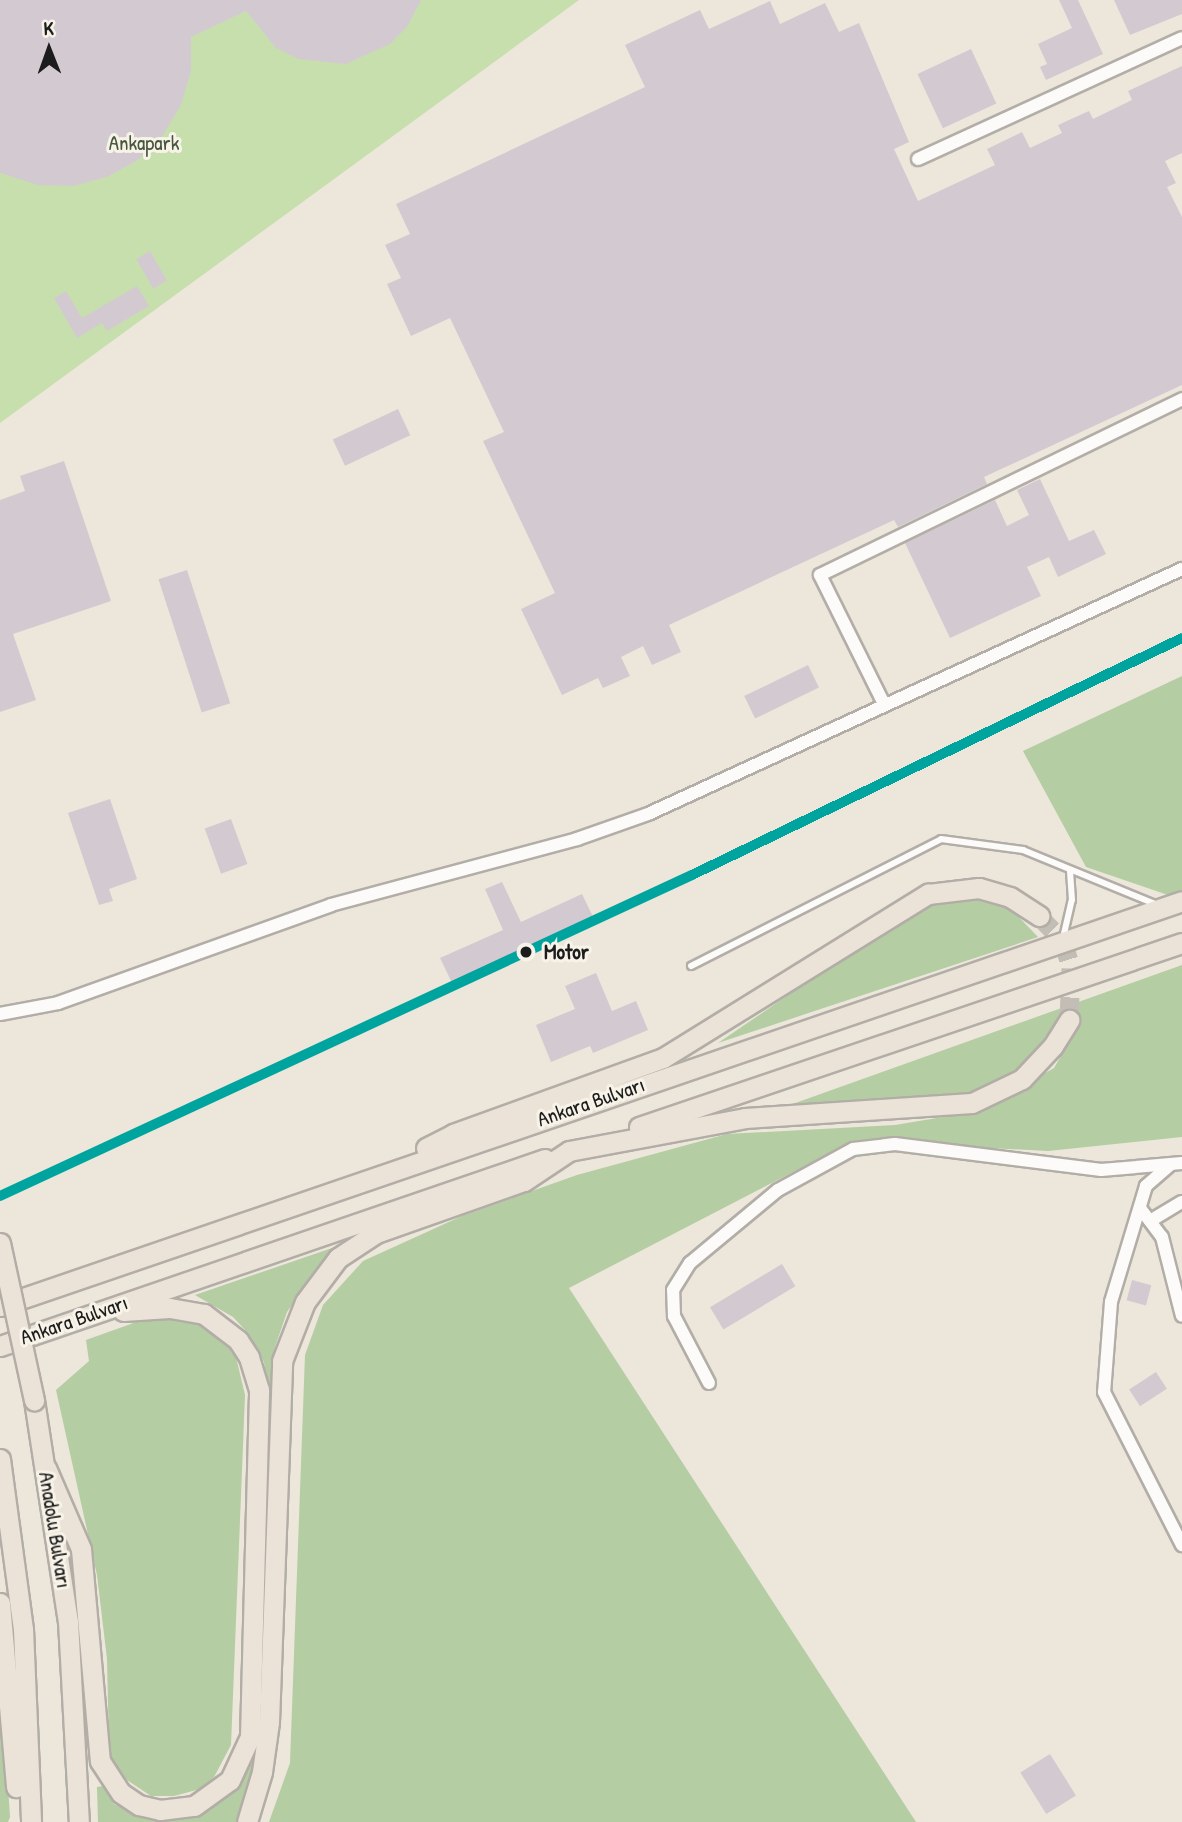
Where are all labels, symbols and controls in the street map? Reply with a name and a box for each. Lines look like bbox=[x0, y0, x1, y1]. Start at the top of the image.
north arrow bbox=[14, 14, 84, 84]
text: K bbox=[43, 15, 54, 41]
park label: Ankapark bbox=[109, 130, 179, 156]
place label: Motor bbox=[544, 939, 589, 965]
marker: Motor bbox=[515, 941, 537, 963]
street label: Ankara Bulvarı bbox=[534, 1072, 648, 1132]
street label: Ankara Bulvarı bbox=[17, 1290, 131, 1350]
street label: Anadolu Bulvarı bbox=[33, 1470, 77, 1590]

